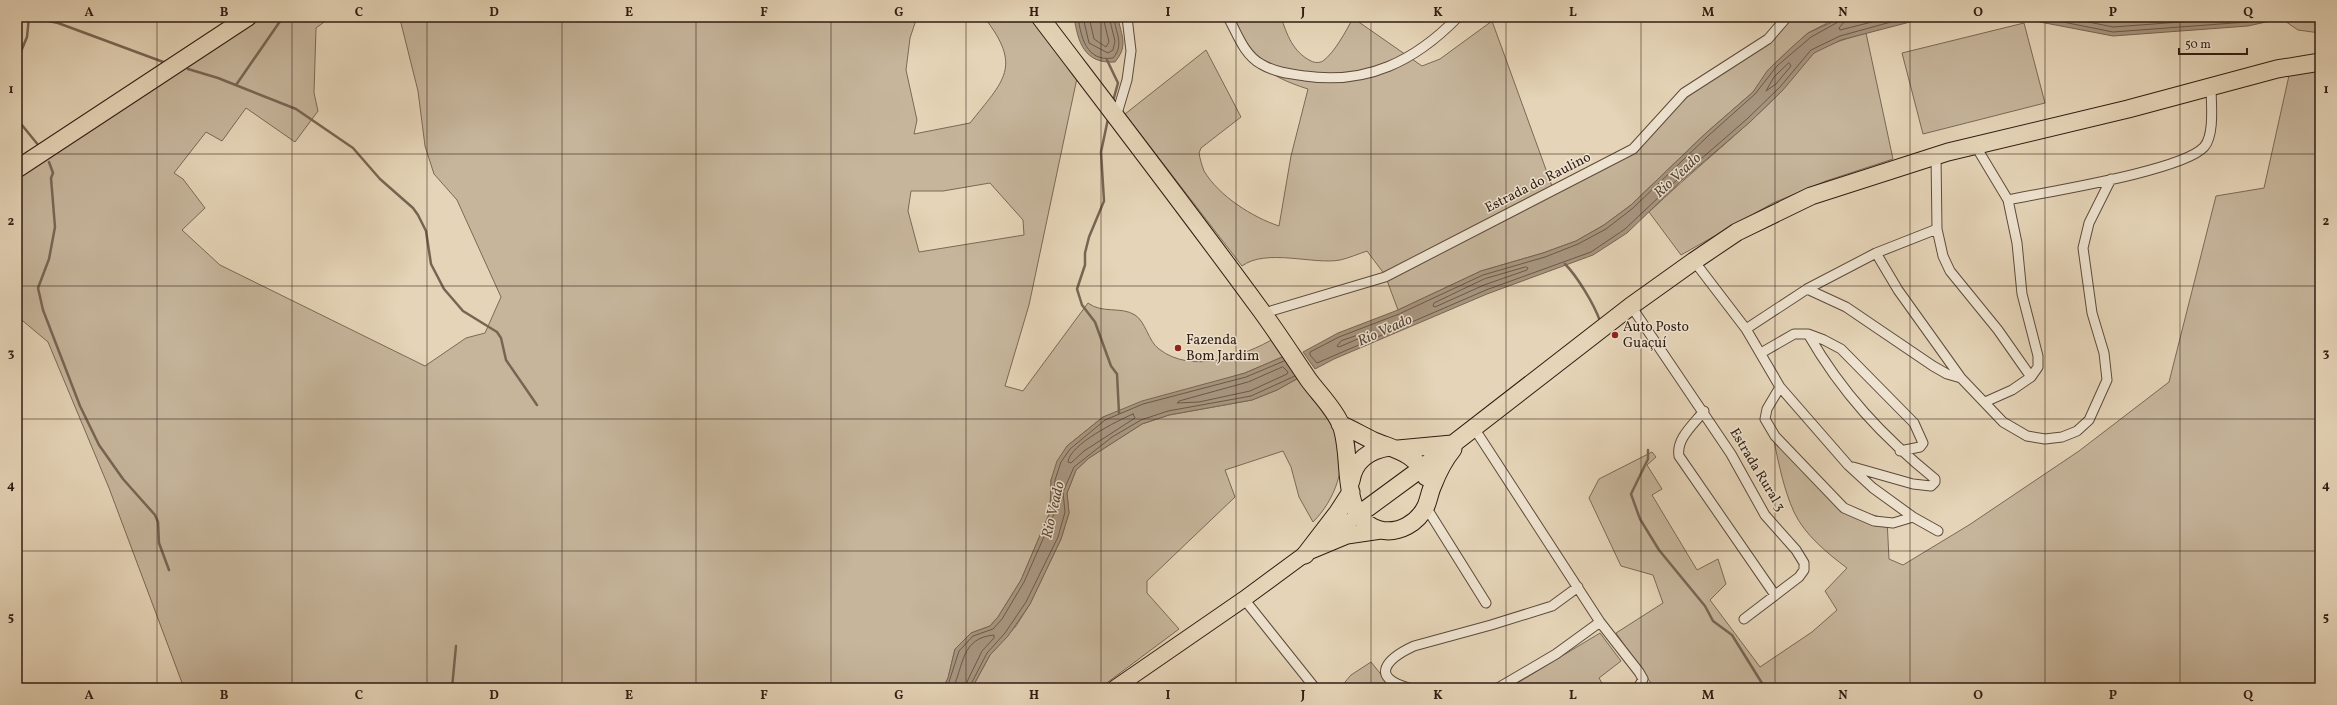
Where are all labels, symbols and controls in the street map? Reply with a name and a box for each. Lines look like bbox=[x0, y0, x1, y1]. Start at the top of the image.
text: A bbox=[84, 4, 94, 22]
text: B bbox=[220, 4, 229, 22]
text: C bbox=[355, 4, 363, 22]
text: D bbox=[489, 4, 499, 22]
text: E bbox=[625, 4, 633, 22]
text: F bbox=[760, 4, 768, 22]
text: G bbox=[894, 4, 904, 22]
text: H bbox=[1029, 4, 1039, 22]
text: I bbox=[1166, 4, 1171, 22]
text: J bbox=[1300, 4, 1306, 22]
text: K bbox=[1433, 4, 1443, 22]
text: L bbox=[1569, 4, 1577, 22]
text: M bbox=[1702, 4, 1715, 22]
text: N bbox=[1838, 4, 1848, 22]
text: O bbox=[1973, 4, 1983, 22]
text: P bbox=[2109, 4, 2117, 22]
text: Q bbox=[2243, 4, 2254, 22]
scale bar bbox=[2179, 30, 2247, 56]
text: 50 m bbox=[2185, 37, 2211, 53]
text: 1 bbox=[8, 81, 14, 99]
text: 1 bbox=[2323, 81, 2329, 99]
street label: Estrada do Raulino bbox=[1482, 148, 1594, 218]
water label: Rio Veado bbox=[1650, 148, 1707, 203]
text: 2 bbox=[8, 213, 15, 231]
text: 2 bbox=[2323, 213, 2330, 231]
water label: Rio Veado bbox=[1354, 310, 1416, 352]
place label: Auto Posto Guaçuí bbox=[1623, 318, 1689, 353]
marker: Auto Posto Guaçuí bbox=[1610, 330, 1620, 340]
place label: Fazenda Bom Jardim bbox=[1186, 331, 1259, 366]
marker: Fazenda Bom Jardim bbox=[1173, 343, 1183, 353]
text: 3 bbox=[8, 345, 15, 363]
text: 3 bbox=[2323, 345, 2330, 363]
street label: Estrada Rural 3 bbox=[1725, 425, 1789, 515]
text: 4 bbox=[7, 477, 15, 495]
text: 4 bbox=[2322, 477, 2330, 495]
water label: Rio Veado bbox=[1037, 479, 1071, 541]
text: 5 bbox=[8, 609, 14, 627]
text: 5 bbox=[2323, 609, 2329, 627]
text: A bbox=[84, 687, 94, 705]
text: B bbox=[220, 687, 229, 705]
text: C bbox=[355, 687, 363, 705]
text: D bbox=[489, 687, 499, 705]
text: E bbox=[625, 687, 633, 705]
text: F bbox=[760, 687, 768, 705]
text: G bbox=[894, 687, 904, 705]
text: H bbox=[1029, 687, 1039, 705]
text: I bbox=[1166, 687, 1171, 705]
text: J bbox=[1300, 687, 1306, 705]
text: K bbox=[1433, 687, 1443, 705]
text: L bbox=[1569, 687, 1577, 705]
text: M bbox=[1702, 687, 1715, 705]
text: N bbox=[1838, 687, 1848, 705]
text: O bbox=[1973, 687, 1983, 705]
text: P bbox=[2109, 687, 2117, 705]
text: Q bbox=[2243, 687, 2254, 705]

